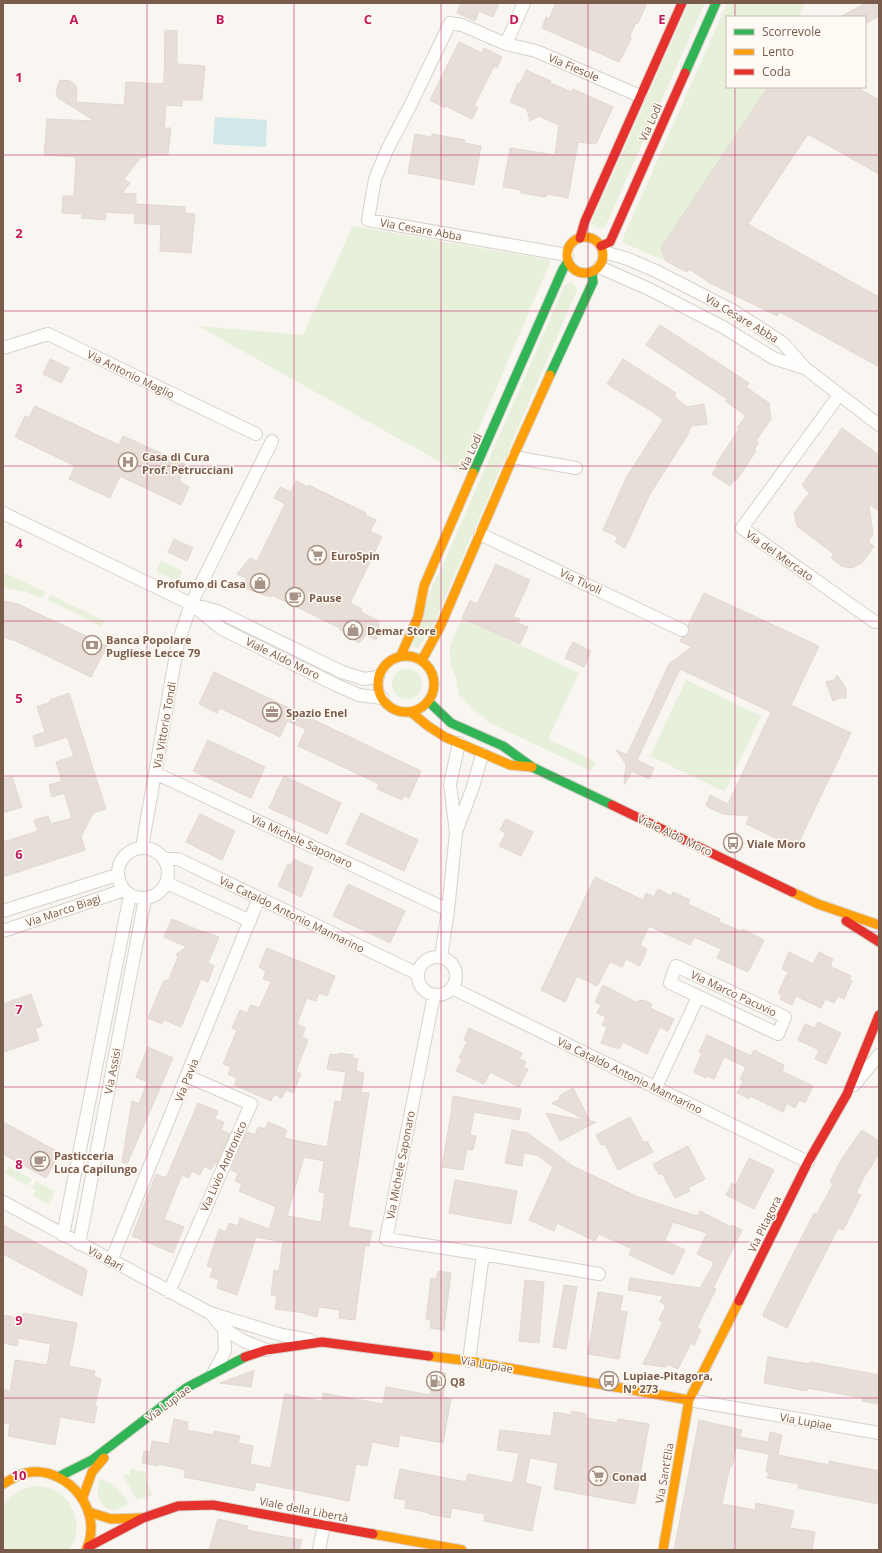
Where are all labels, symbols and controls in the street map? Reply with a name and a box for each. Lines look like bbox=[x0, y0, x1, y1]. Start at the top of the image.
text: A bbox=[70, 10, 79, 28]
text: B bbox=[216, 10, 225, 28]
text: C bbox=[364, 10, 372, 28]
text: D bbox=[509, 10, 519, 28]
text: E bbox=[658, 10, 666, 28]
legend bbox=[726, 16, 866, 88]
text: Scorrevole bbox=[762, 23, 821, 40]
text: Lento bbox=[762, 43, 794, 60]
street label: Via Fiesole bbox=[546, 50, 602, 84]
text: Coda bbox=[762, 63, 791, 80]
text: 1 bbox=[15, 68, 23, 86]
street label: Via Lodi bbox=[635, 101, 665, 143]
street label: Via Cesare Abba bbox=[379, 214, 463, 244]
text: 2 bbox=[15, 224, 23, 242]
street label: Via Cesare Abba bbox=[703, 290, 781, 346]
street label: Via Antonio Maglio bbox=[85, 346, 178, 402]
text: 3 bbox=[15, 379, 23, 397]
street label: Via Lodi bbox=[455, 431, 485, 473]
place label: Casa di Cura Prof. Petrucciani bbox=[142, 449, 233, 477]
hospital icon: Casa di Cura Prof. Petrucciani bbox=[117, 451, 139, 473]
street label: Via del Mercato bbox=[743, 526, 817, 584]
text: 4 bbox=[15, 534, 23, 552]
supermarket icon: EuroSpin bbox=[306, 544, 328, 566]
place label: EuroSpin bbox=[331, 548, 380, 563]
street label: Via Tivoli bbox=[558, 565, 604, 597]
shop icon: Profumo di Casa bbox=[249, 572, 271, 594]
place label: Profumo di Casa bbox=[156, 576, 246, 591]
cafe icon: Pause bbox=[284, 586, 306, 608]
place label: Pause bbox=[309, 590, 342, 605]
shop icon: Demar Store bbox=[342, 619, 364, 641]
place label: Demar Store bbox=[367, 623, 437, 638]
place label: Banca Popolare Pugliese Lecce 79 bbox=[106, 632, 200, 660]
bank icon: Banca Popolare Pugliese Lecce 79 bbox=[81, 634, 103, 656]
street label: Viale Aldo Moro bbox=[243, 634, 323, 683]
street label: Via Vittorio Tondi bbox=[149, 680, 179, 770]
text: 5 bbox=[15, 689, 23, 707]
office icon: Spazio Enel bbox=[261, 701, 283, 723]
place label: Spazio Enel bbox=[286, 705, 347, 720]
street label: Via Michele Saponaro bbox=[249, 811, 356, 871]
street label: Viale Aldo Moro bbox=[635, 811, 715, 859]
bus stop icon: Viale Moro bbox=[722, 832, 744, 854]
place label: Viale Moro bbox=[747, 836, 806, 851]
text: 6 bbox=[15, 845, 23, 863]
street label: Via Cataldo Antonio Mannarino bbox=[217, 872, 367, 956]
street label: Via Marco Biagi bbox=[24, 890, 102, 930]
street label: Via Marco Pacuvio bbox=[689, 967, 780, 1020]
text: 7 bbox=[15, 1000, 23, 1018]
street label: Via Cataldo Antonio Mannarino bbox=[555, 1033, 705, 1117]
street label: Via Assisi bbox=[100, 1047, 124, 1095]
street label: Via Pavia bbox=[171, 1056, 201, 1104]
street label: Via Michele Saponaro bbox=[382, 1109, 418, 1221]
street label: Via Livio Andronico bbox=[196, 1118, 250, 1214]
place label: Pasticceria Luca Capilungo bbox=[54, 1148, 138, 1176]
cafe icon: Pasticceria Luca Capilungo bbox=[29, 1150, 51, 1172]
text: 8 bbox=[15, 1155, 23, 1173]
street label: Via Pitagora bbox=[744, 1193, 784, 1255]
street label: Via Bari bbox=[85, 1242, 127, 1274]
text: 9 bbox=[15, 1311, 23, 1329]
street label: Via Lupiae bbox=[460, 1352, 514, 1376]
place label: Lupiae-Pitagora, N° 273 bbox=[623, 1368, 713, 1396]
fuel station icon: Q8 bbox=[425, 1370, 447, 1392]
bus stop icon: Lupiae-Pitagora, N° 273 bbox=[598, 1370, 620, 1392]
place label: Q8 bbox=[450, 1374, 465, 1389]
street label: Via Lupiae bbox=[142, 1381, 194, 1425]
street label: Via Lupiae bbox=[779, 1409, 833, 1433]
street label: Via Sant'Elia bbox=[651, 1442, 677, 1504]
supermarket icon: Conad bbox=[587, 1465, 609, 1487]
text: 10 bbox=[12, 1466, 26, 1484]
place label: Conad bbox=[612, 1469, 647, 1484]
street label: Viale della Libertà bbox=[258, 1493, 350, 1525]

